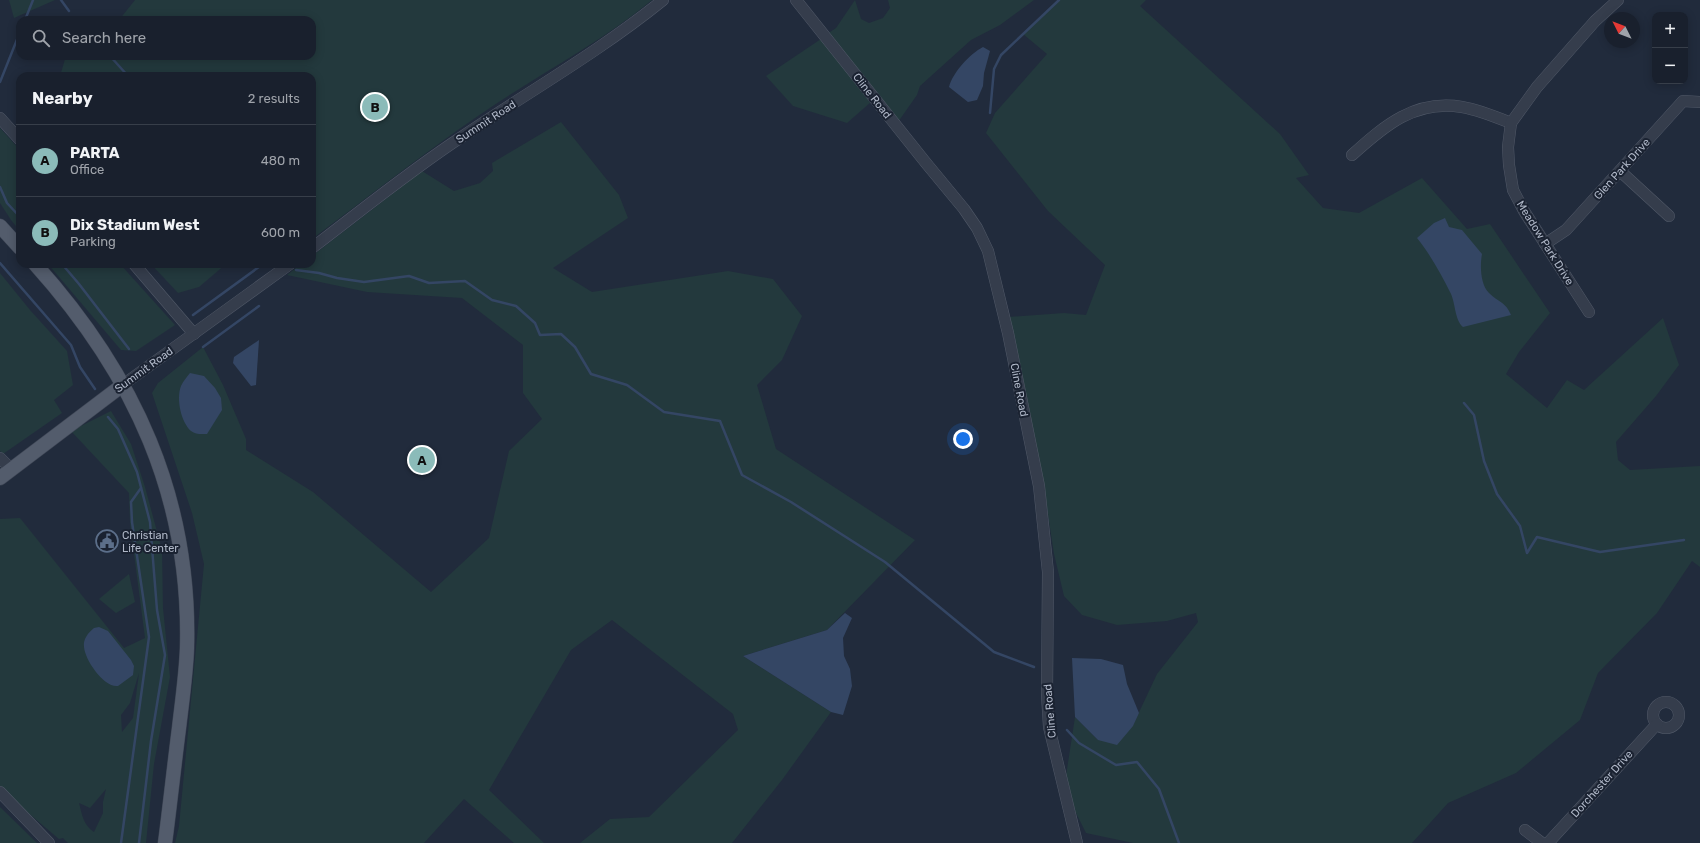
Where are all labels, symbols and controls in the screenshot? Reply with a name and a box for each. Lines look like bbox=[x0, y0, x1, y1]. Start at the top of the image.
north arrow bbox=[1604, 12, 1640, 48]
map controls bbox=[1652, 12, 1688, 84]
button: + bbox=[1652, 12, 1688, 48]
search box bbox=[16, 16, 316, 60]
icon: search bbox=[30, 27, 52, 49]
text: Search here bbox=[62, 29, 146, 47]
button: − bbox=[1652, 48, 1688, 84]
street label: Cline Road bbox=[850, 71, 894, 121]
text: Nearby bbox=[32, 88, 93, 108]
text: 2 results bbox=[248, 91, 300, 106]
pin: B bbox=[362, 92, 388, 122]
street label: Summit Road bbox=[454, 98, 518, 146]
street label: Glen Park Drive bbox=[1591, 136, 1653, 202]
text: PARTA bbox=[70, 144, 120, 162]
text: A bbox=[40, 153, 50, 168]
text: 480 m bbox=[261, 153, 300, 168]
text: Office bbox=[70, 162, 104, 177]
street label: Meadow Park Drive bbox=[1514, 198, 1576, 288]
text: Dix Stadium West bbox=[70, 216, 199, 234]
text: B bbox=[40, 225, 50, 240]
text: 600 m bbox=[261, 225, 300, 240]
text: Parking bbox=[70, 234, 116, 249]
street label: Summit Road bbox=[112, 345, 176, 395]
street label: Cline Road bbox=[1007, 362, 1031, 418]
your location bbox=[953, 429, 973, 449]
pin: A bbox=[409, 445, 435, 475]
public building icon: Christian Life Center bbox=[94, 528, 120, 554]
place label: Christian Life Center bbox=[122, 529, 179, 555]
street label: Cline Road bbox=[1041, 683, 1059, 739]
street label: Dorchester Drive bbox=[1568, 748, 1636, 820]

